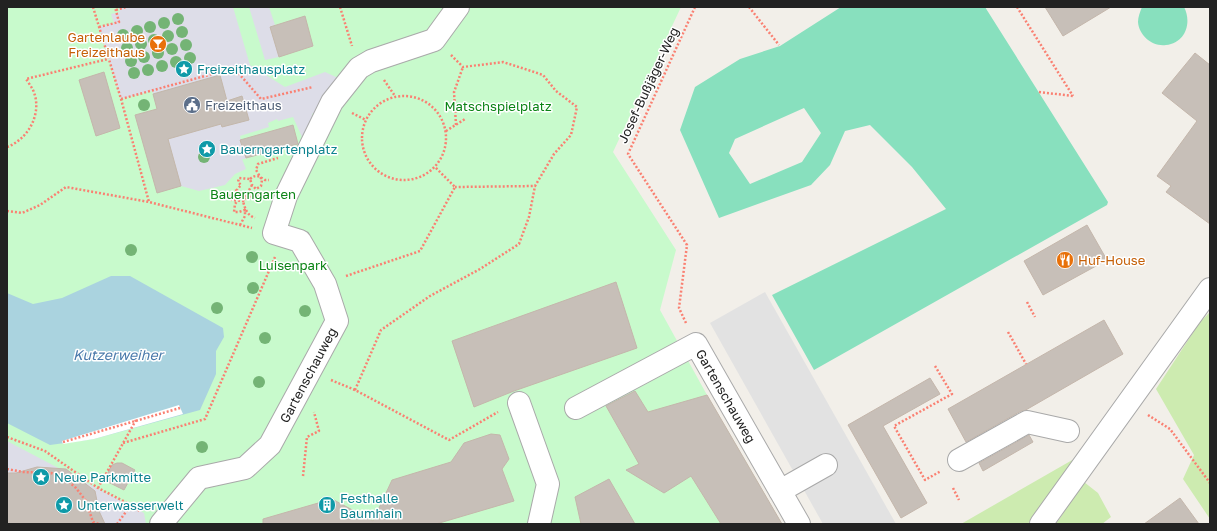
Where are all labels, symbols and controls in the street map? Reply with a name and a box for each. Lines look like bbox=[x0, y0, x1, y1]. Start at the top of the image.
street label: Josef-Bußjäger-Weg bbox=[614, 24, 682, 146]
place label: Gartenlaube Freizeithaus bbox=[68, 29, 145, 60]
bar icon: Gartenlaube Freizeithaus bbox=[148, 34, 168, 54]
place icon: Freizeithausplatz bbox=[174, 59, 194, 79]
place label: Freizeithausplatz bbox=[197, 61, 305, 77]
public building icon: Freizeithaus bbox=[182, 95, 202, 115]
place label: Freizeithaus bbox=[205, 97, 282, 113]
park label: Matschspielplatz bbox=[444, 98, 552, 114]
place icon: Bauerngartenplatz bbox=[197, 139, 217, 159]
place label: Bauerngartenplatz bbox=[220, 141, 338, 157]
park label: Bauerngarten bbox=[210, 186, 296, 202]
restaurant icon: Huf-House bbox=[1055, 250, 1075, 270]
place label: Huf-House bbox=[1078, 252, 1145, 268]
park label: Luisenpark bbox=[259, 257, 328, 273]
street label: Gartenschauweg bbox=[276, 325, 340, 425]
water label: Kutzerweiher bbox=[73, 346, 166, 363]
street label: Gartenschauweg bbox=[693, 346, 759, 446]
place icon: Neue Parkmitte bbox=[31, 467, 51, 487]
place label: Neue Parkmitte bbox=[54, 469, 151, 485]
place label: Festhalle Baumhain bbox=[340, 490, 402, 521]
place icon: Unterwasserwelt bbox=[54, 495, 74, 515]
building icon: Festhalle Baumhain bbox=[317, 495, 337, 515]
place label: Unterwasserwelt bbox=[77, 497, 184, 513]

